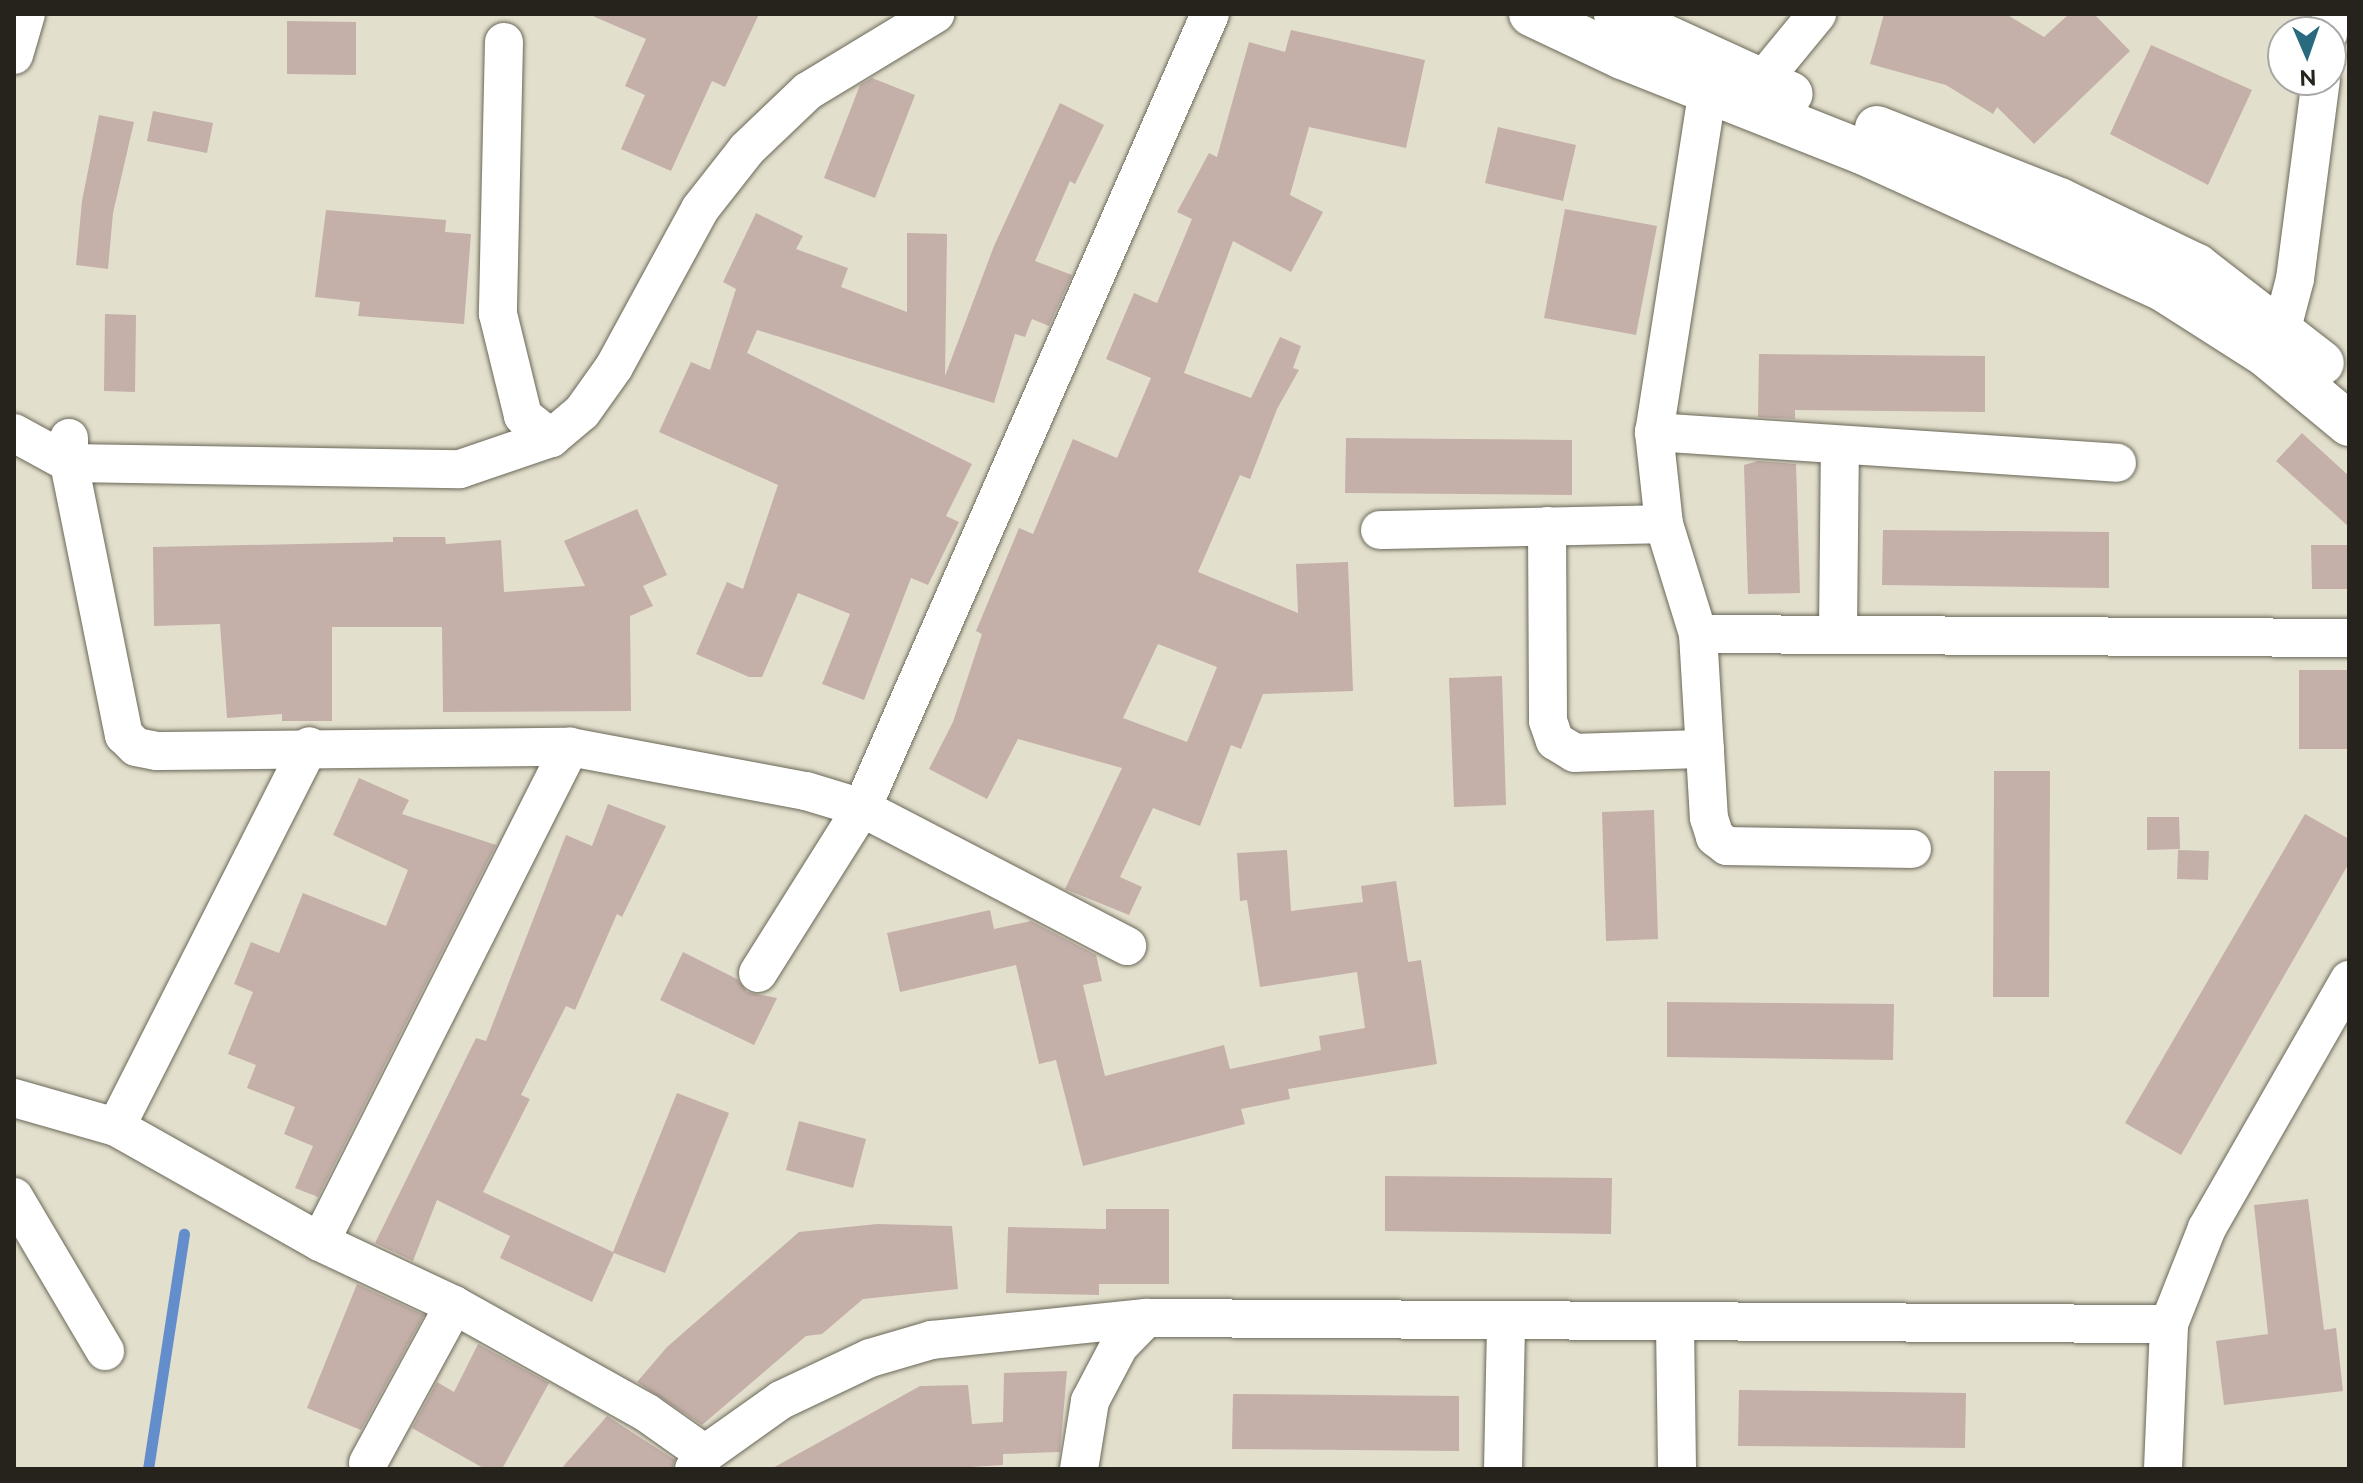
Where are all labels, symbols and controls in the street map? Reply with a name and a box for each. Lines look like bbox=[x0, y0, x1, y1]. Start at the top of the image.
north arrow bbox=[2267, 16, 2347, 96]
text: N bbox=[2299, 65, 2317, 91]

